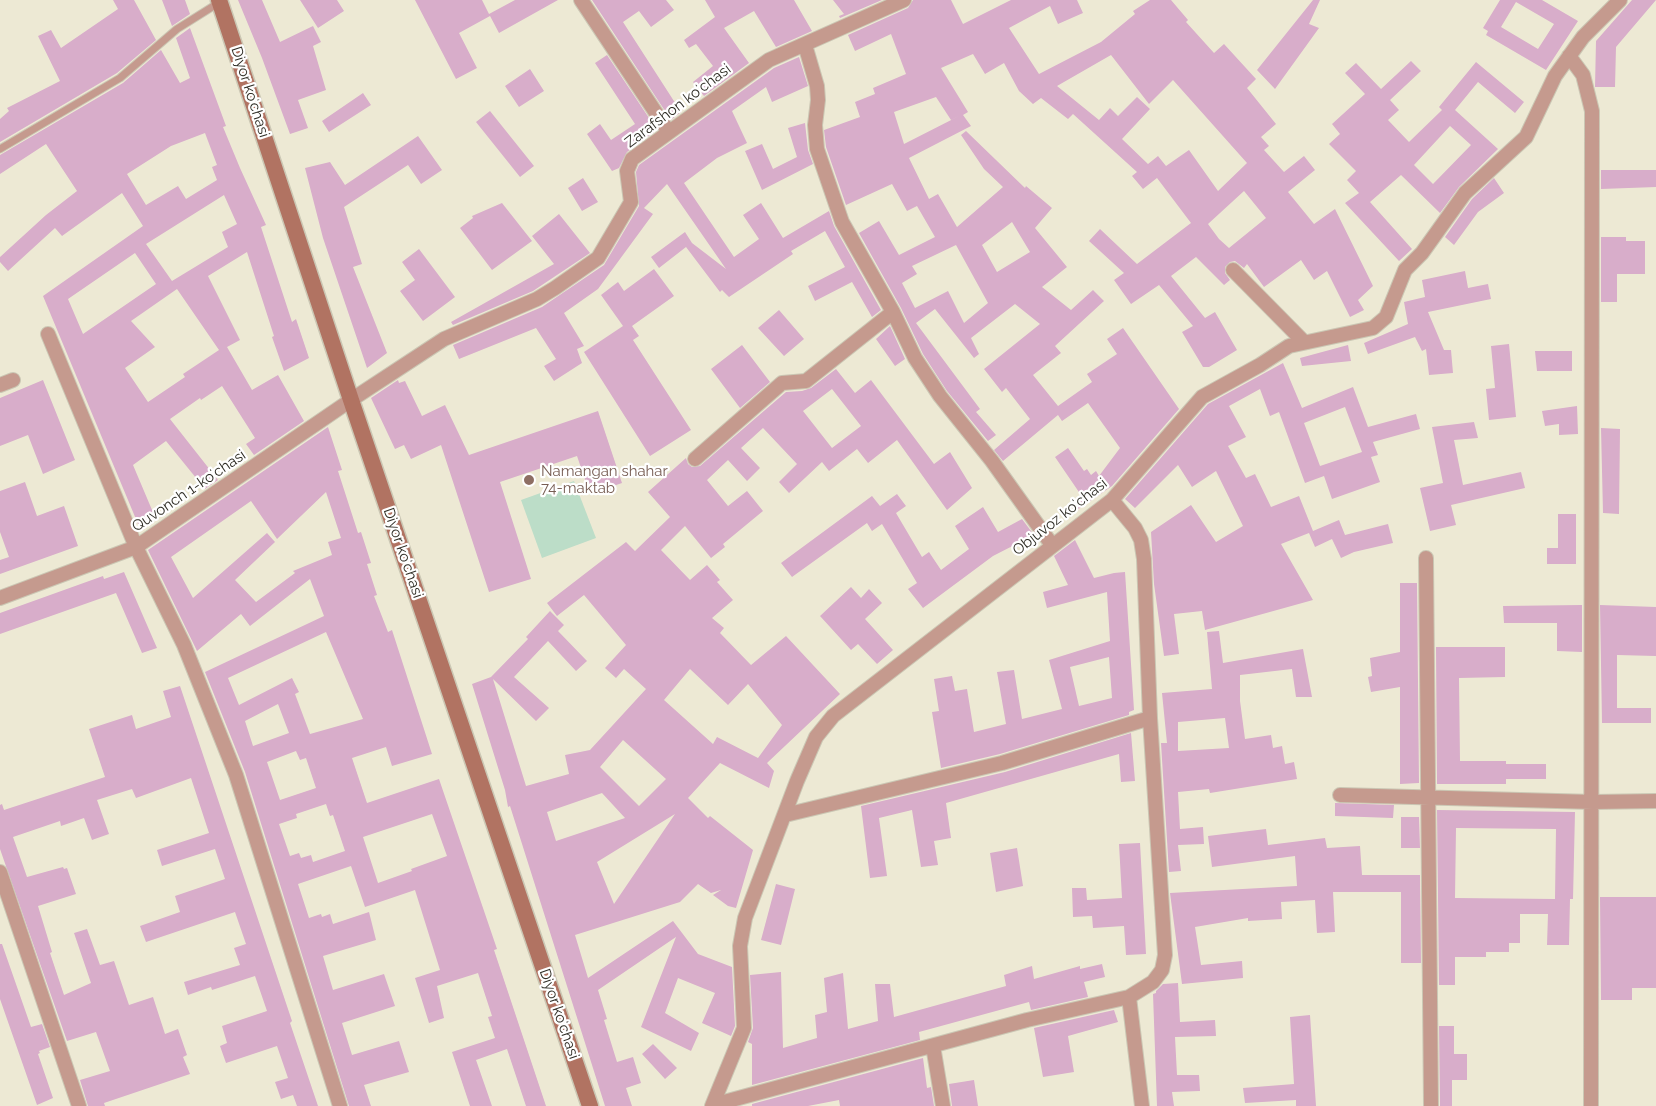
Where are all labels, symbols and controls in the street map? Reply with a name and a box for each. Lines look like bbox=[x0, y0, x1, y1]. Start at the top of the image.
street label: Diyor koʻchasi bbox=[227, 44, 273, 140]
street label: Zarafshon koʻchasi bbox=[622, 60, 734, 152]
street label: Quvonch 1-koʻchasi bbox=[129, 446, 249, 536]
place label: Namangan shahar 74-maktab bbox=[541, 462, 668, 497]
marker: Namangan shahar 74-maktab bbox=[522, 473, 536, 487]
street label: Objuvoz koʻchasi bbox=[1009, 475, 1111, 559]
street label: Diyor koʻchasi bbox=[379, 505, 427, 601]
street label: Diyor koʻchasi bbox=[535, 966, 583, 1062]

